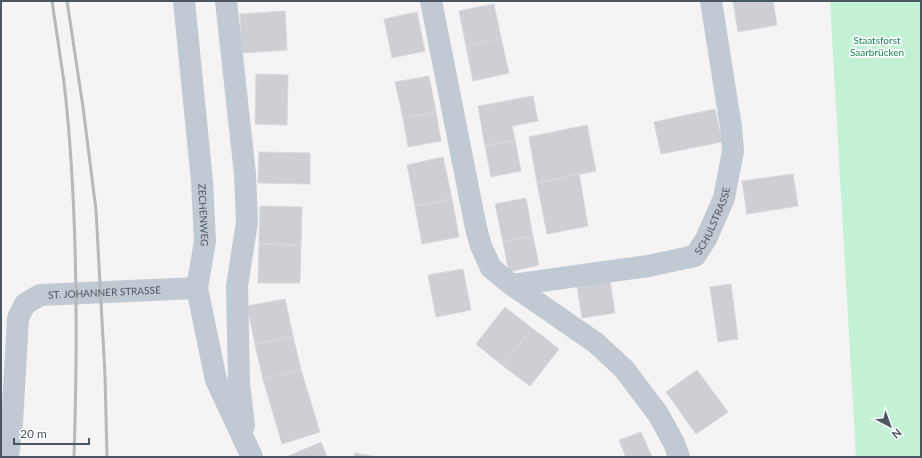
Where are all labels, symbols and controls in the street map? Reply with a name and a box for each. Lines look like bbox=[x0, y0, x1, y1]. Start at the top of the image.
park label: Staatsforst Saarbrücken bbox=[850, 34, 904, 58]
street label: ZECHENWEG bbox=[196, 183, 211, 247]
street label: SCHULSTRASSE bbox=[692, 186, 732, 257]
street label: ST. JOHANNER STRASSE bbox=[48, 284, 161, 301]
north arrow bbox=[870, 406, 910, 446]
scale bar bbox=[14, 420, 89, 446]
text: 20 m bbox=[20, 426, 47, 441]
text: N bbox=[889, 426, 904, 442]

